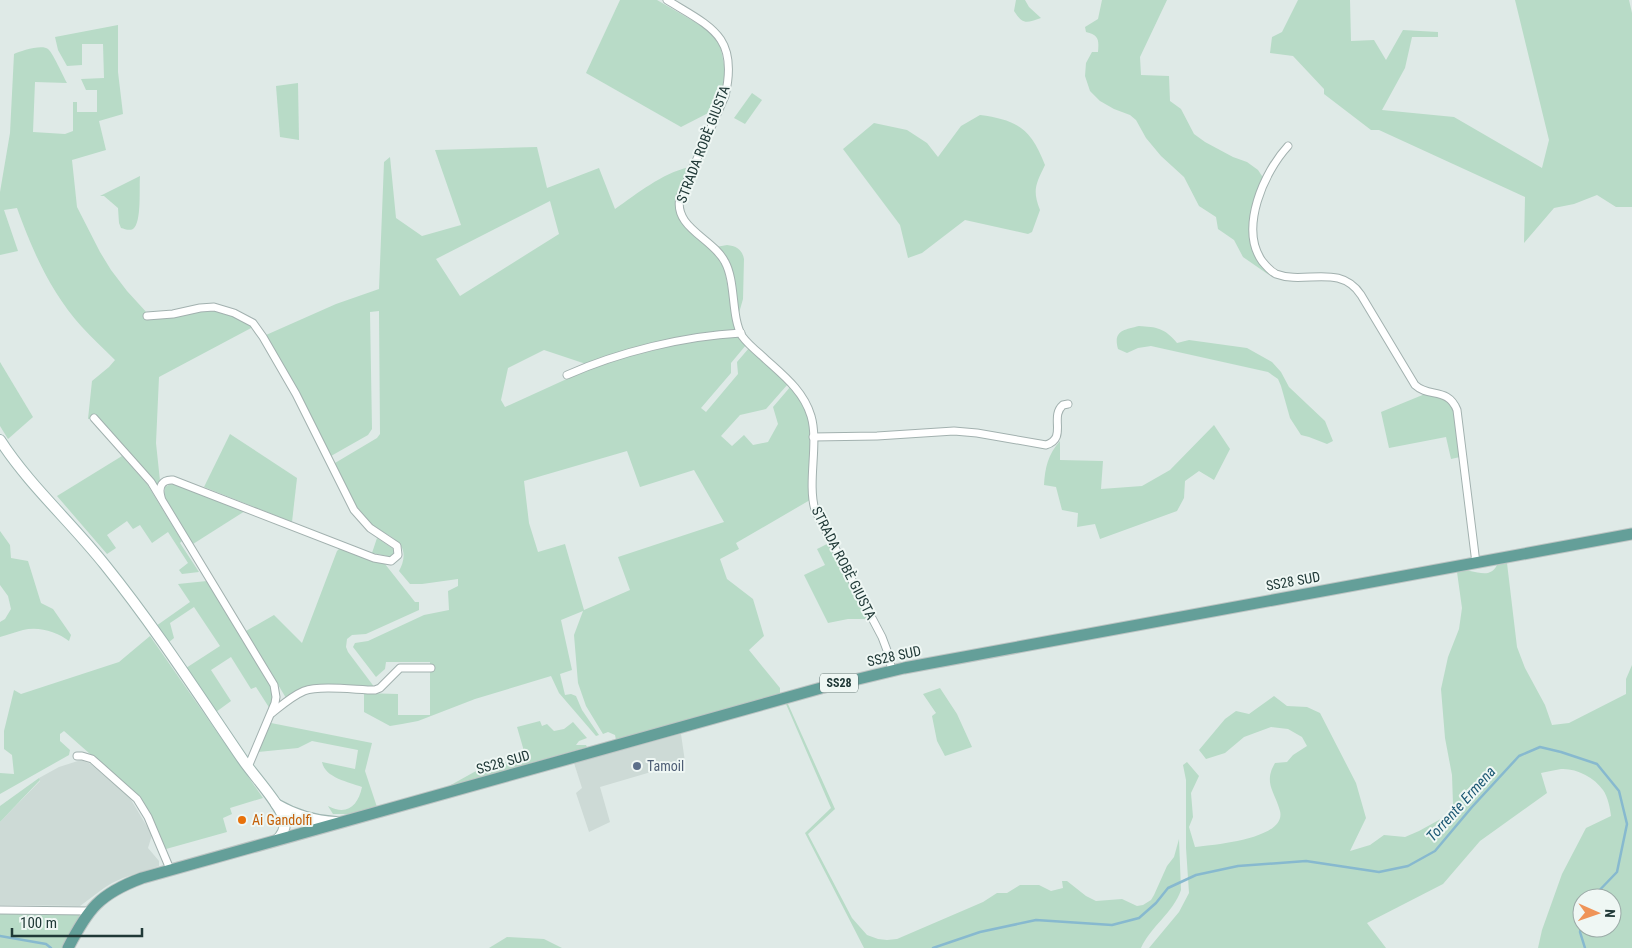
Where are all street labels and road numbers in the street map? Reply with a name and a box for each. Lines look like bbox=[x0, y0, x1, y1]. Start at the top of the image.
street label: STRADA ROBÈ GIUSTA bbox=[672, 83, 733, 205]
street label: STRADA ROBÈ GIUSTA bbox=[809, 503, 880, 622]
street label: SS28 SUD bbox=[1265, 568, 1321, 594]
street label: SS28 SUD bbox=[866, 642, 922, 670]
road number: SS28 bbox=[820, 674, 858, 692]
street label: SS28 SUD bbox=[475, 747, 531, 777]

